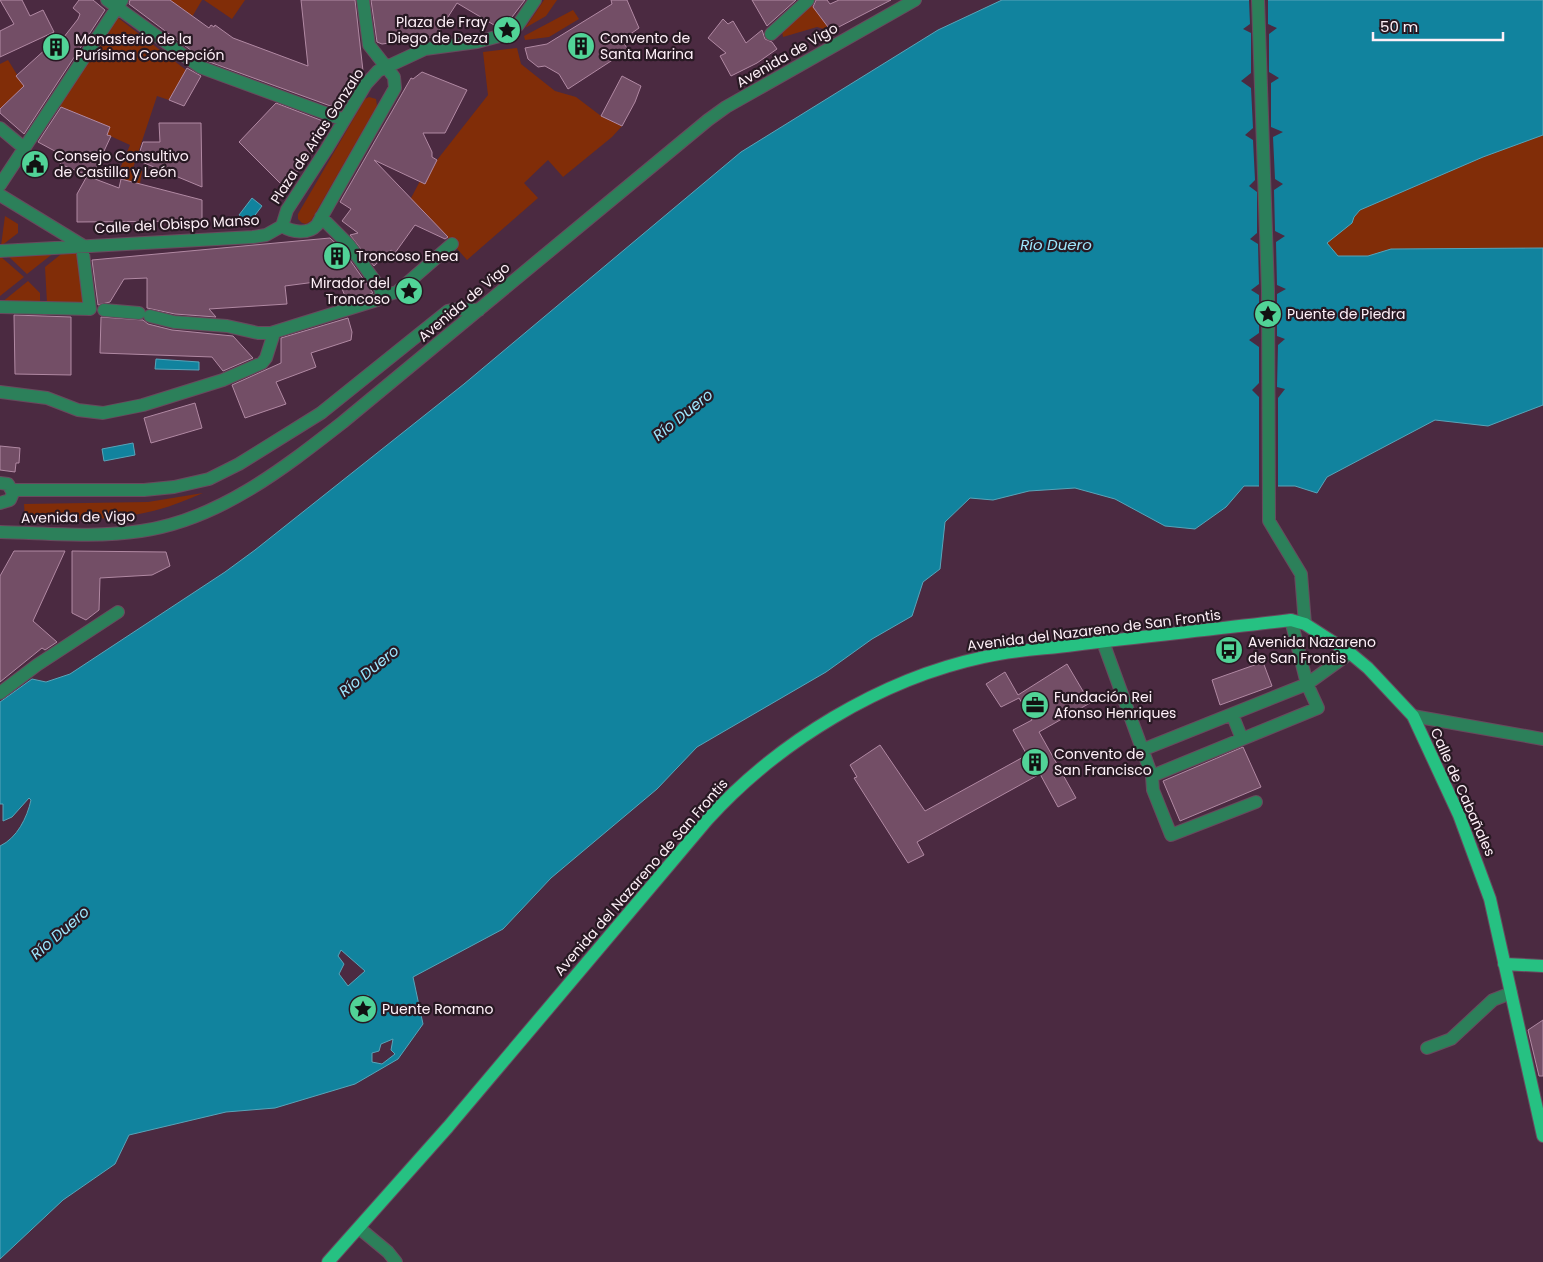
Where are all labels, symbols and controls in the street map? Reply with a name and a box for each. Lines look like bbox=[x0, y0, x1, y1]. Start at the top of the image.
scale bar bbox=[1373, 10, 1503, 42]
place label: Plaza de Fray Diego de Deza bbox=[388, 12, 488, 48]
place icon: Plaza de Fray Diego de Deza bbox=[492, 15, 522, 45]
text: 50 m bbox=[1380, 16, 1418, 37]
street label: Avenida de Vigo bbox=[733, 18, 842, 92]
place label: Convento de Santa Marina bbox=[600, 28, 694, 64]
place label: Monasterio de la Purísima Concepción bbox=[75, 29, 224, 65]
building icon: Convento de Santa Marina bbox=[566, 31, 596, 61]
building icon: Monasterio de la Purísima Concepción bbox=[41, 32, 71, 62]
street label: Plaza de Arias Gonzalo bbox=[266, 64, 368, 208]
place label: Consejo Consultivo de Castilla y León bbox=[54, 146, 189, 182]
public building icon: Consejo Consultivo de Castilla y León bbox=[20, 149, 50, 179]
street label: Calle del Obispo Manso bbox=[94, 210, 260, 238]
water label: Río Duero bbox=[1020, 234, 1092, 255]
building icon: Troncoso Enea bbox=[322, 241, 352, 271]
place label: Troncoso Enea bbox=[356, 246, 458, 266]
street label: Avenida de Vigo bbox=[414, 258, 514, 346]
place label: Mirador del Troncoso bbox=[311, 273, 390, 309]
place icon: Mirador del Troncoso bbox=[394, 276, 424, 306]
place icon: Puente de Piedra bbox=[1253, 299, 1283, 329]
place label: Puente de Piedra bbox=[1287, 304, 1405, 324]
water label: Río Duero bbox=[648, 384, 717, 445]
street label: Avenida de Vigo bbox=[21, 506, 135, 528]
street label: Avenida del Nazareno de San Frontis bbox=[966, 605, 1222, 655]
place label: Avenida Nazareno de San Frontis bbox=[1248, 632, 1376, 668]
bus stop icon: Avenida Nazareno de San Frontis bbox=[1214, 635, 1244, 665]
water label: Río Duero bbox=[334, 640, 403, 701]
place label: Fundación Rei Afonso Henriques bbox=[1054, 687, 1176, 723]
office icon: Fundación Rei Afonso Henriques bbox=[1020, 690, 1050, 720]
street label: Calle de Cabañales bbox=[1426, 725, 1500, 859]
place label: Convento de San Francisco bbox=[1054, 744, 1152, 780]
building icon: Convento de San Francisco bbox=[1020, 747, 1050, 777]
street label: Avenida del Nazareno de San Frontis bbox=[550, 774, 732, 980]
water label: Río Duero bbox=[26, 901, 94, 964]
place icon: Puente Romano bbox=[348, 994, 378, 1024]
place label: Puente Romano bbox=[382, 999, 494, 1019]

